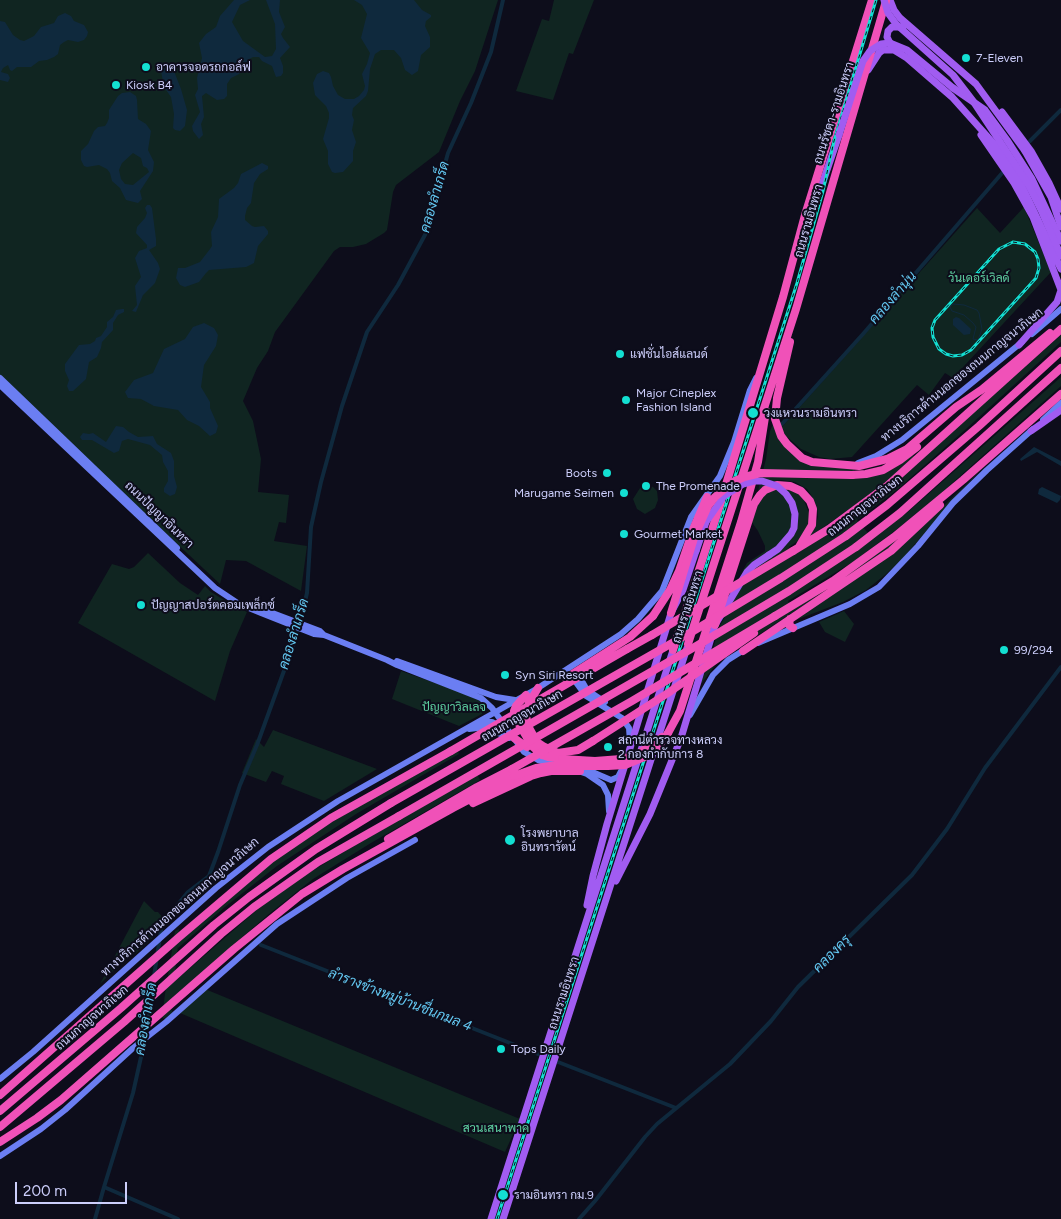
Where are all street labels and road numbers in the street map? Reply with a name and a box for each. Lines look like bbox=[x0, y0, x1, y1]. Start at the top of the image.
street label: ถนนรัชดา-รามอินทรา bbox=[811, 60, 857, 166]
street label: ถนนรามอินทรา bbox=[792, 183, 826, 259]
street label: ทางบริการด้านนอกของถนนกาญจนาภิเษก bbox=[878, 305, 1046, 445]
street label: ถนนกาญจนาภิเษก bbox=[825, 472, 905, 540]
street label: ถนนปัญญาอินทรา bbox=[122, 479, 196, 551]
street label: ถนนรามอินทรา bbox=[669, 569, 707, 645]
street label: ถนนกาญจนาภิเษก bbox=[479, 687, 565, 745]
street label: ทางบริการด้านนอกของถนนกาญจนาภิเษก bbox=[98, 835, 262, 979]
street label: ถนนรามอินทรา bbox=[545, 955, 583, 1031]
street label: ถนนกาญจนาภิเษก bbox=[53, 983, 131, 1053]

